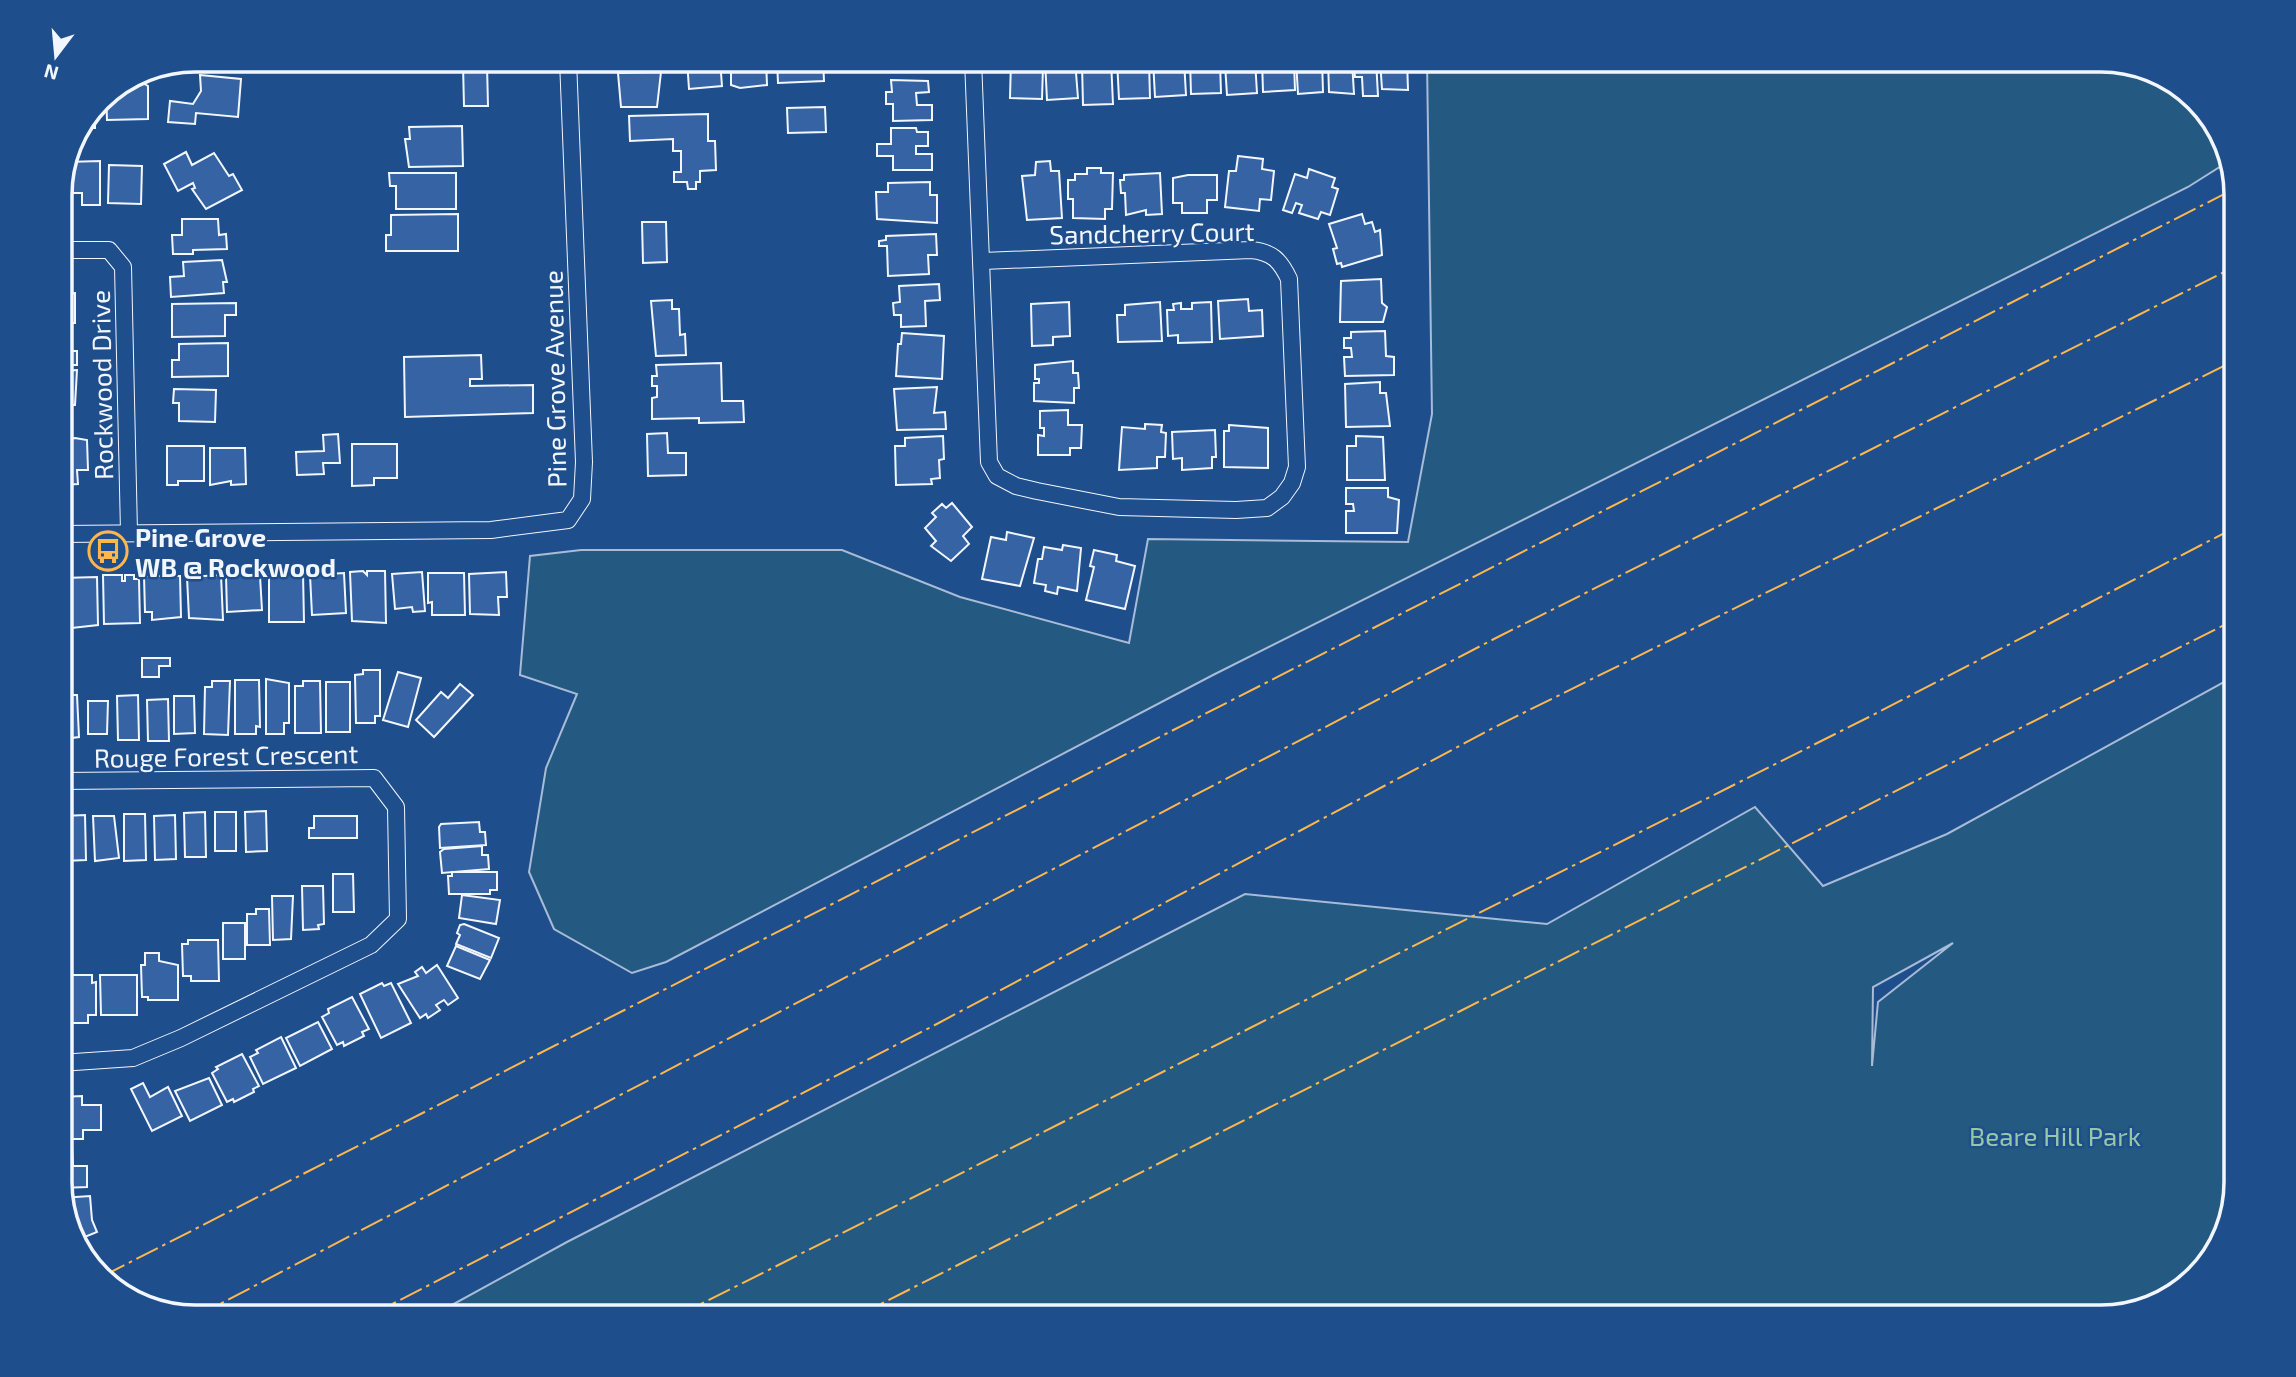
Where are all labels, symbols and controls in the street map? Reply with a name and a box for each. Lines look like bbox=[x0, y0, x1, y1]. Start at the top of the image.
north arrow bbox=[21, 21, 91, 91]
text: N bbox=[41, 60, 61, 86]
street label: Sandcherry Court bbox=[1049, 215, 1255, 249]
street label: Pine Grove Avenue bbox=[537, 270, 571, 488]
street label: Rockwood Drive bbox=[84, 290, 118, 480]
place label: Pine Grove WB @ Rockwood bbox=[135, 521, 336, 582]
bus stop icon: Pine Grove WB @ Rockwood bbox=[87, 530, 129, 572]
street label: Rouge Forest Crescent bbox=[93, 737, 359, 773]
park label: Beare Hill Park bbox=[1969, 1120, 2141, 1151]

